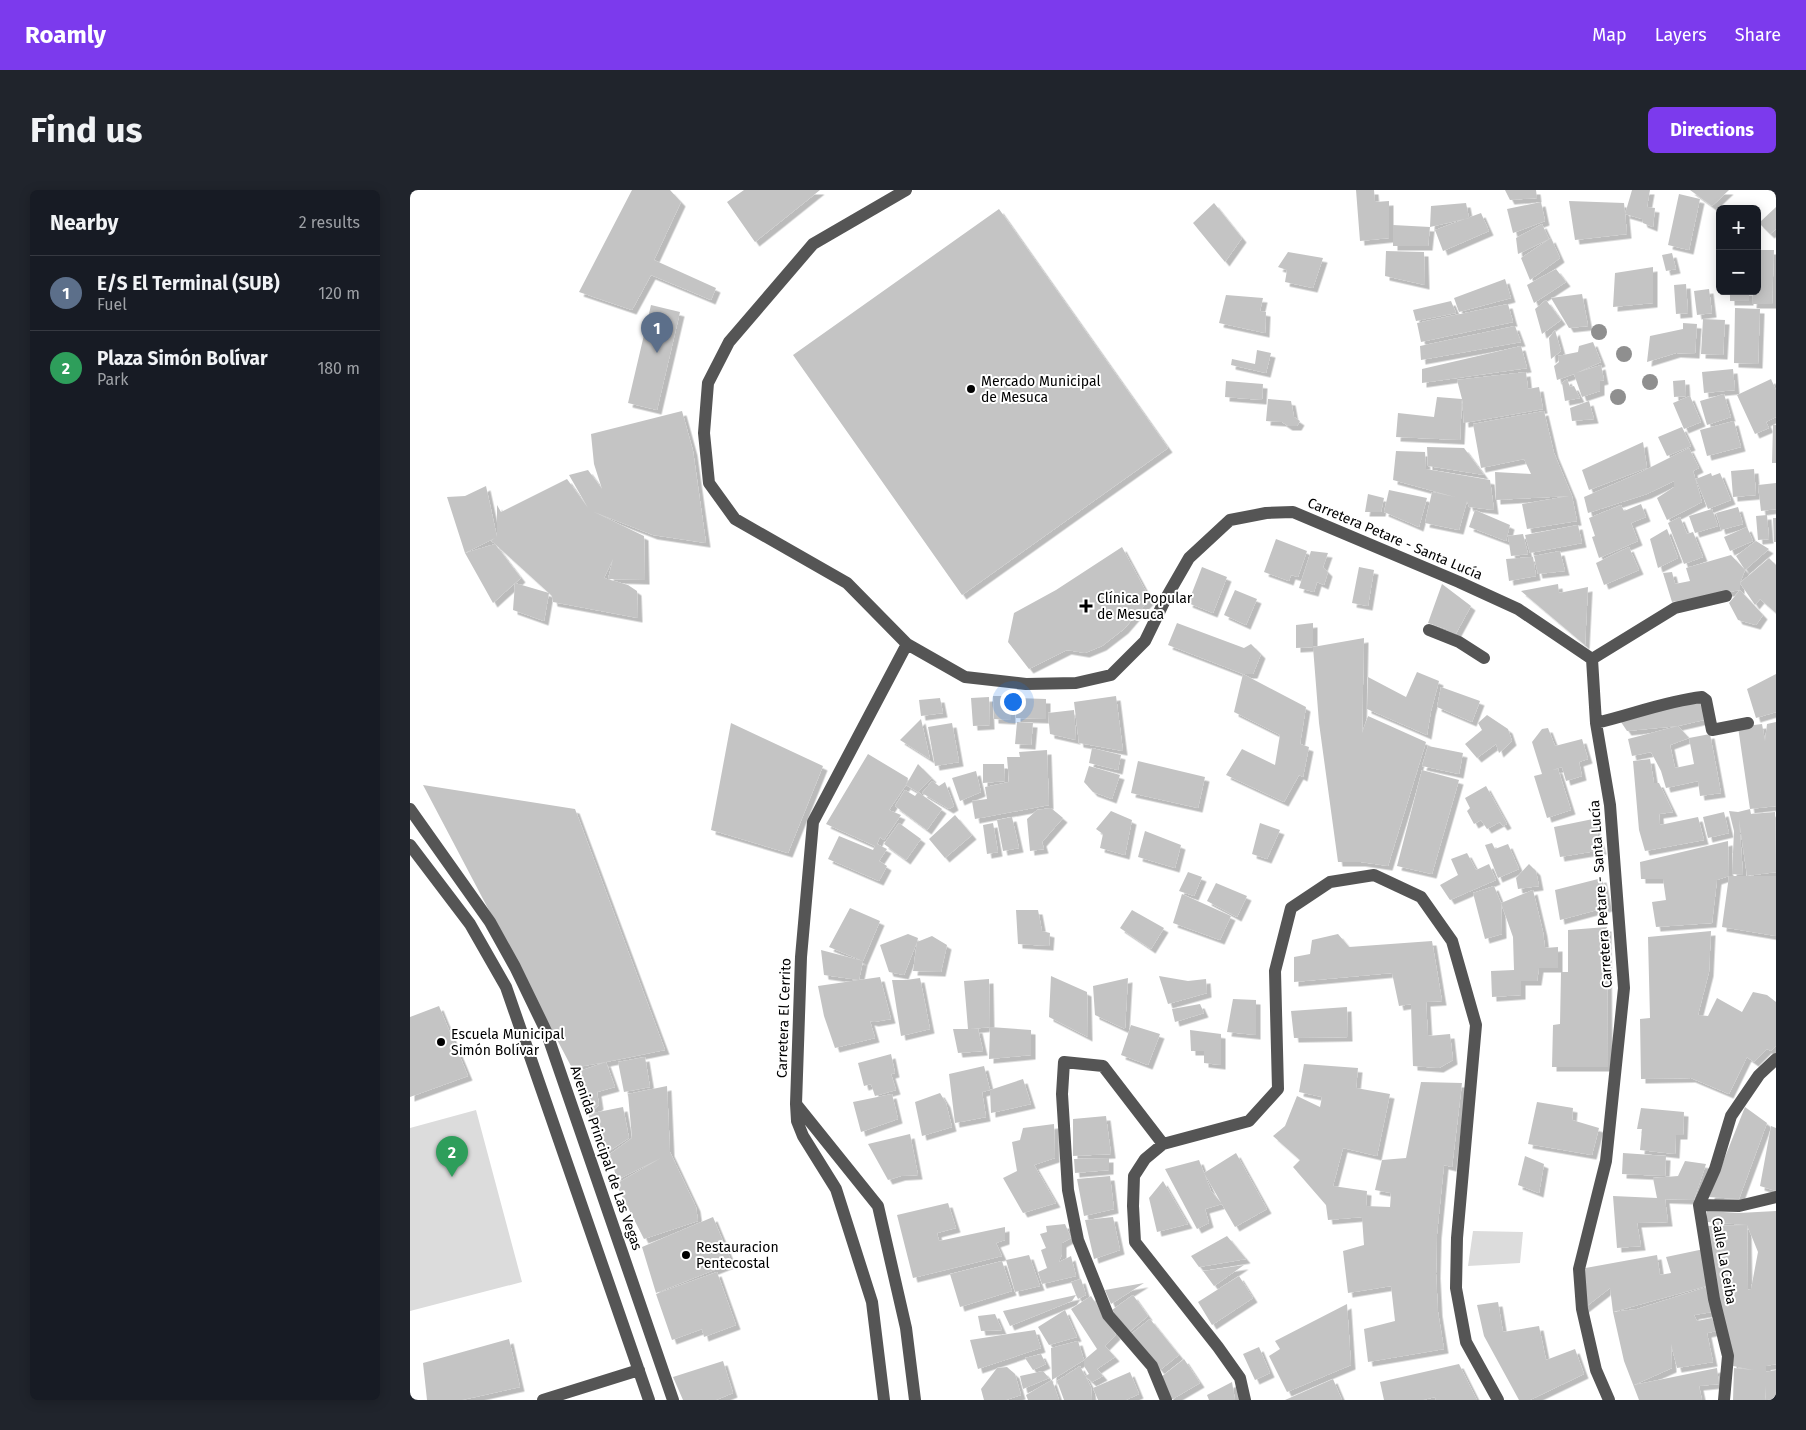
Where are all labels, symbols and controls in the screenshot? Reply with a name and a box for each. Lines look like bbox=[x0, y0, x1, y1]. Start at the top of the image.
text: Roamly bbox=[25, 21, 106, 49]
text: Map bbox=[1592, 24, 1627, 46]
text: Layers bbox=[1655, 24, 1707, 46]
text: Share bbox=[1735, 24, 1781, 46]
button: Directions bbox=[1648, 107, 1776, 153]
text: Find us bbox=[30, 109, 142, 151]
map controls bbox=[1716, 205, 1761, 295]
button: + bbox=[1716, 205, 1761, 250]
text: Nearby bbox=[50, 210, 118, 236]
text: 2 results bbox=[299, 213, 360, 232]
button: − bbox=[1716, 250, 1761, 295]
text: E/S El Terminal (SUB) bbox=[97, 272, 280, 295]
text: 1 bbox=[62, 284, 70, 303]
text: 120 m bbox=[318, 284, 360, 303]
text: Fuel bbox=[97, 295, 127, 314]
pin: 1 bbox=[641, 312, 673, 353]
text: Plaza Simón Bolívar bbox=[97, 347, 268, 370]
text: 2 bbox=[62, 359, 70, 378]
text: 180 m bbox=[317, 359, 360, 378]
text: Park bbox=[97, 370, 129, 389]
place label: Mercado Municipal de Mesuca bbox=[981, 373, 1101, 406]
marker: Mercado Municipal de Mesuca bbox=[965, 383, 977, 395]
street label: Carretera Petare - Santa Lucía bbox=[1305, 494, 1485, 584]
place label: Clínica Popular de Mesuca bbox=[1097, 590, 1193, 623]
marker: Clínica Popular de Mesuca bbox=[1079, 599, 1093, 613]
your location bbox=[1000, 689, 1026, 715]
street label: Carretera Petare - Santa Lucía bbox=[1586, 799, 1616, 989]
street label: Carretera El Cerrito bbox=[773, 958, 795, 1078]
place label: Escuela Municipal Simón Bolívar bbox=[451, 1026, 564, 1059]
marker: Escuela Municipal Simón Bolívar bbox=[435, 1036, 447, 1048]
street label: Avenida Principal de Las Vegas bbox=[566, 1063, 646, 1253]
pin: 2 bbox=[436, 1136, 468, 1177]
street label: Calle La Ceiba bbox=[1708, 1216, 1740, 1306]
place label: Restauracion Pentecostal bbox=[696, 1239, 779, 1272]
marker: Restauracion Pentecostal bbox=[680, 1249, 692, 1261]

